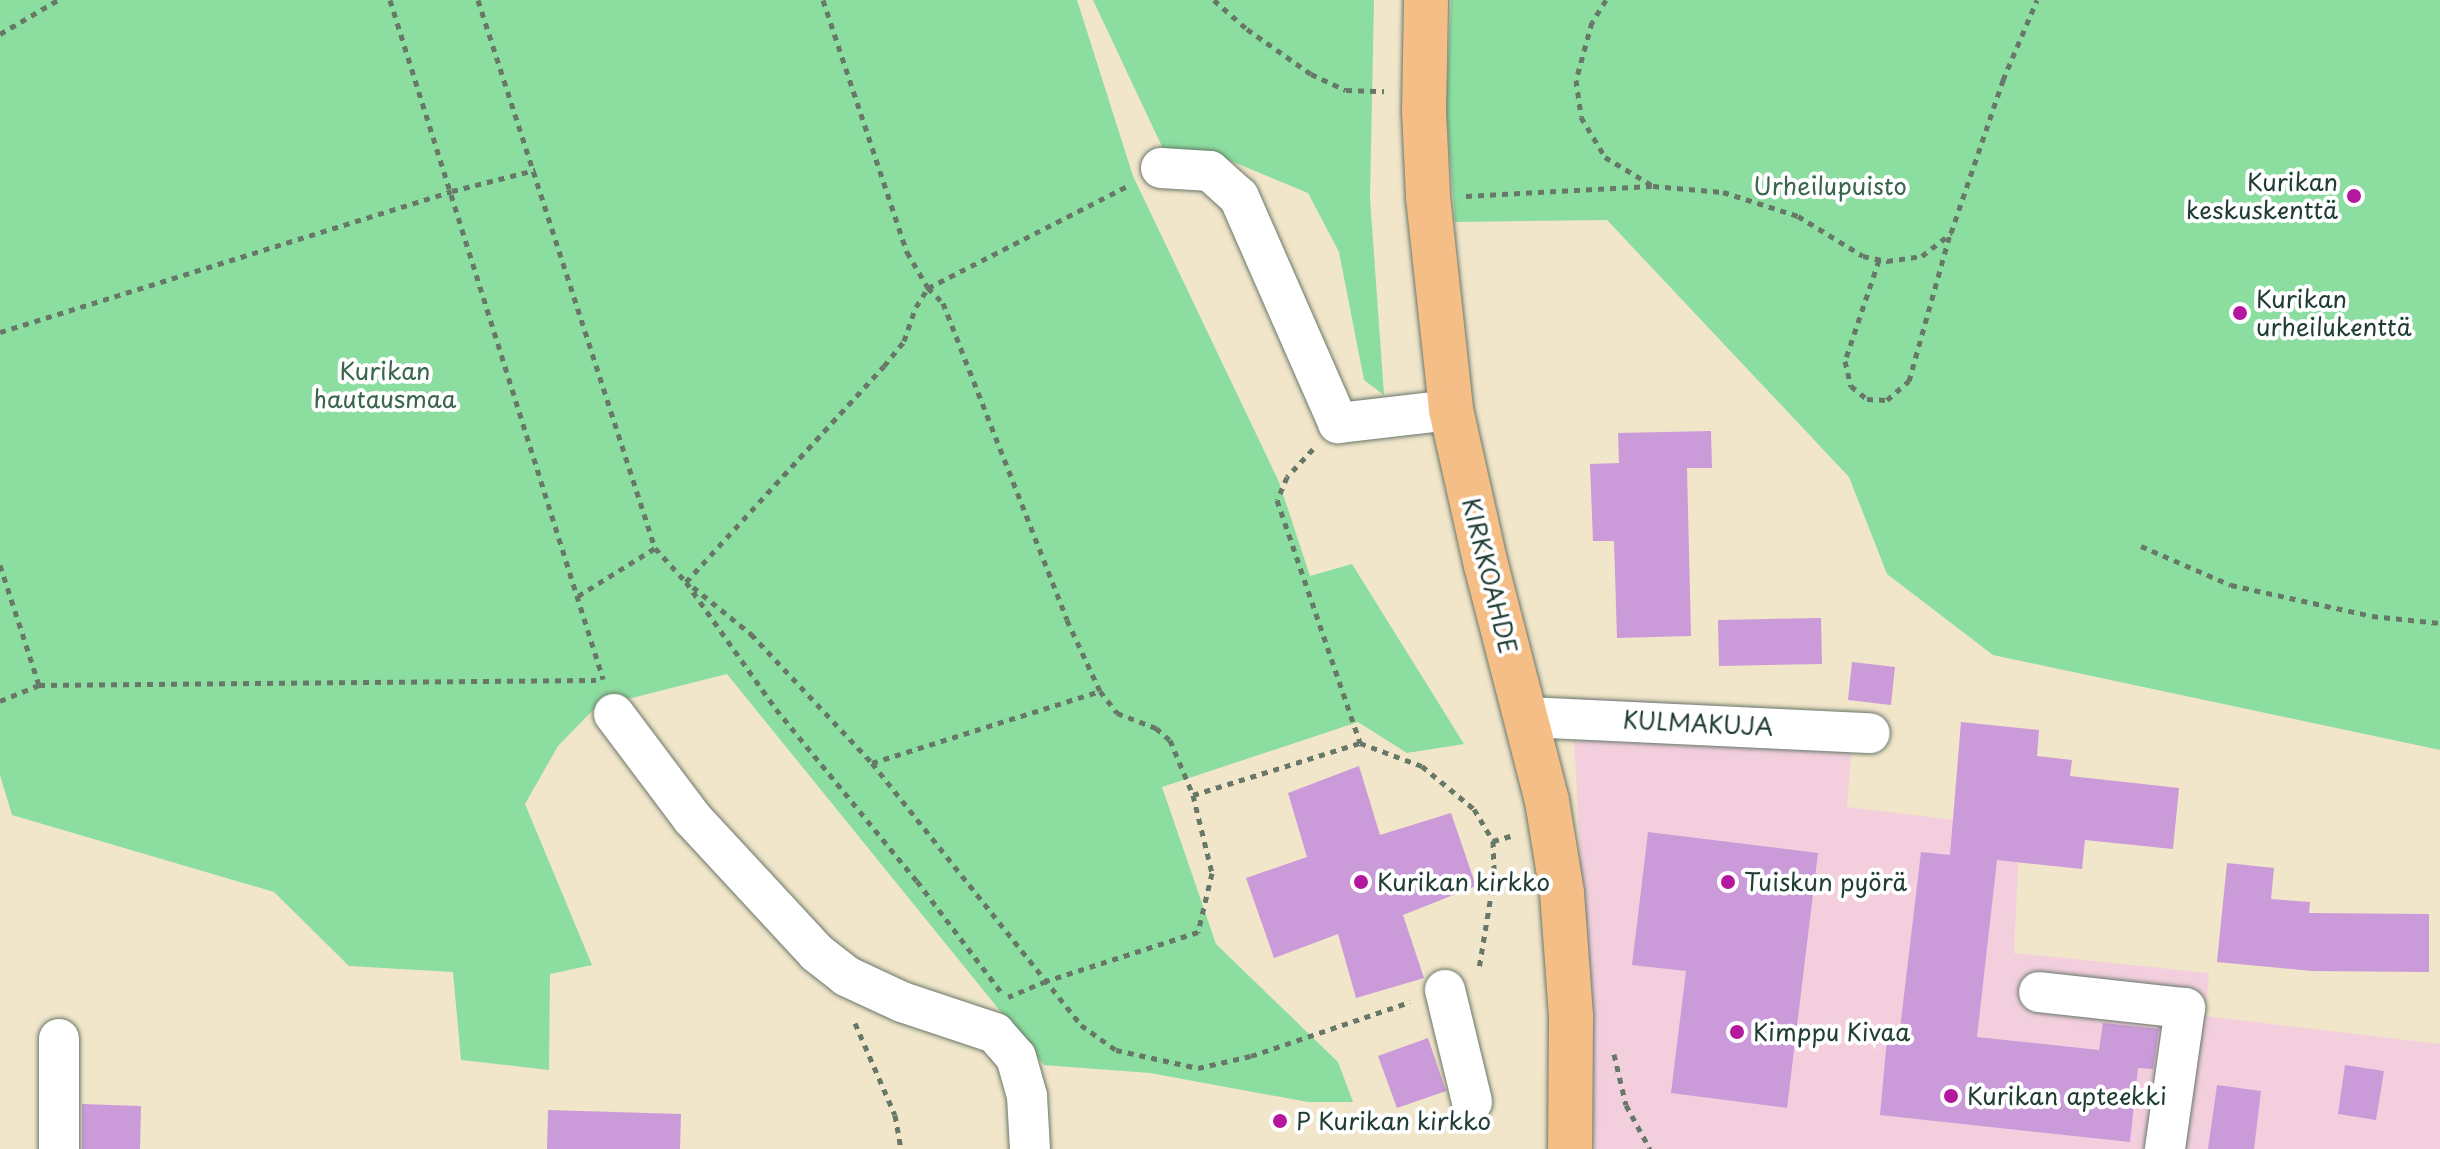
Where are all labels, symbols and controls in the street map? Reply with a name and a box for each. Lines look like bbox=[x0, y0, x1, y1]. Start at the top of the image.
place label: Kurikan keskuskenttä bbox=[2186, 168, 2338, 224]
park label: Urheilupuisto bbox=[1753, 172, 1907, 200]
marker: Kurikan keskuskenttä bbox=[2345, 187, 2363, 205]
place label: Kurikan urheilukenttä bbox=[2256, 285, 2412, 341]
marker: Kurikan urheilukenttä bbox=[2231, 304, 2249, 322]
park label: Kurikan hautausmaa bbox=[314, 357, 456, 413]
street label: KIRKKOAHDE bbox=[1457, 495, 1523, 657]
street label: KULMAKUJA bbox=[1622, 705, 1774, 741]
place label: Kurikan kirkko bbox=[1377, 868, 1550, 896]
place label: Tuiskun pyörä bbox=[1744, 868, 1908, 896]
marker: Kurikan kirkko bbox=[1352, 873, 1370, 891]
marker: Tuiskun pyörä bbox=[1719, 873, 1737, 891]
place label: Kimppu Kivaa bbox=[1753, 1018, 1911, 1046]
marker: Kimppu Kivaa bbox=[1728, 1023, 1746, 1041]
place label: Kurikan apteekki bbox=[1967, 1082, 2165, 1110]
marker: Kurikan apteekki bbox=[1942, 1087, 1960, 1105]
place label: P Kurikan kirkko bbox=[1296, 1107, 1492, 1135]
marker: P Kurikan kirkko bbox=[1271, 1112, 1289, 1130]

